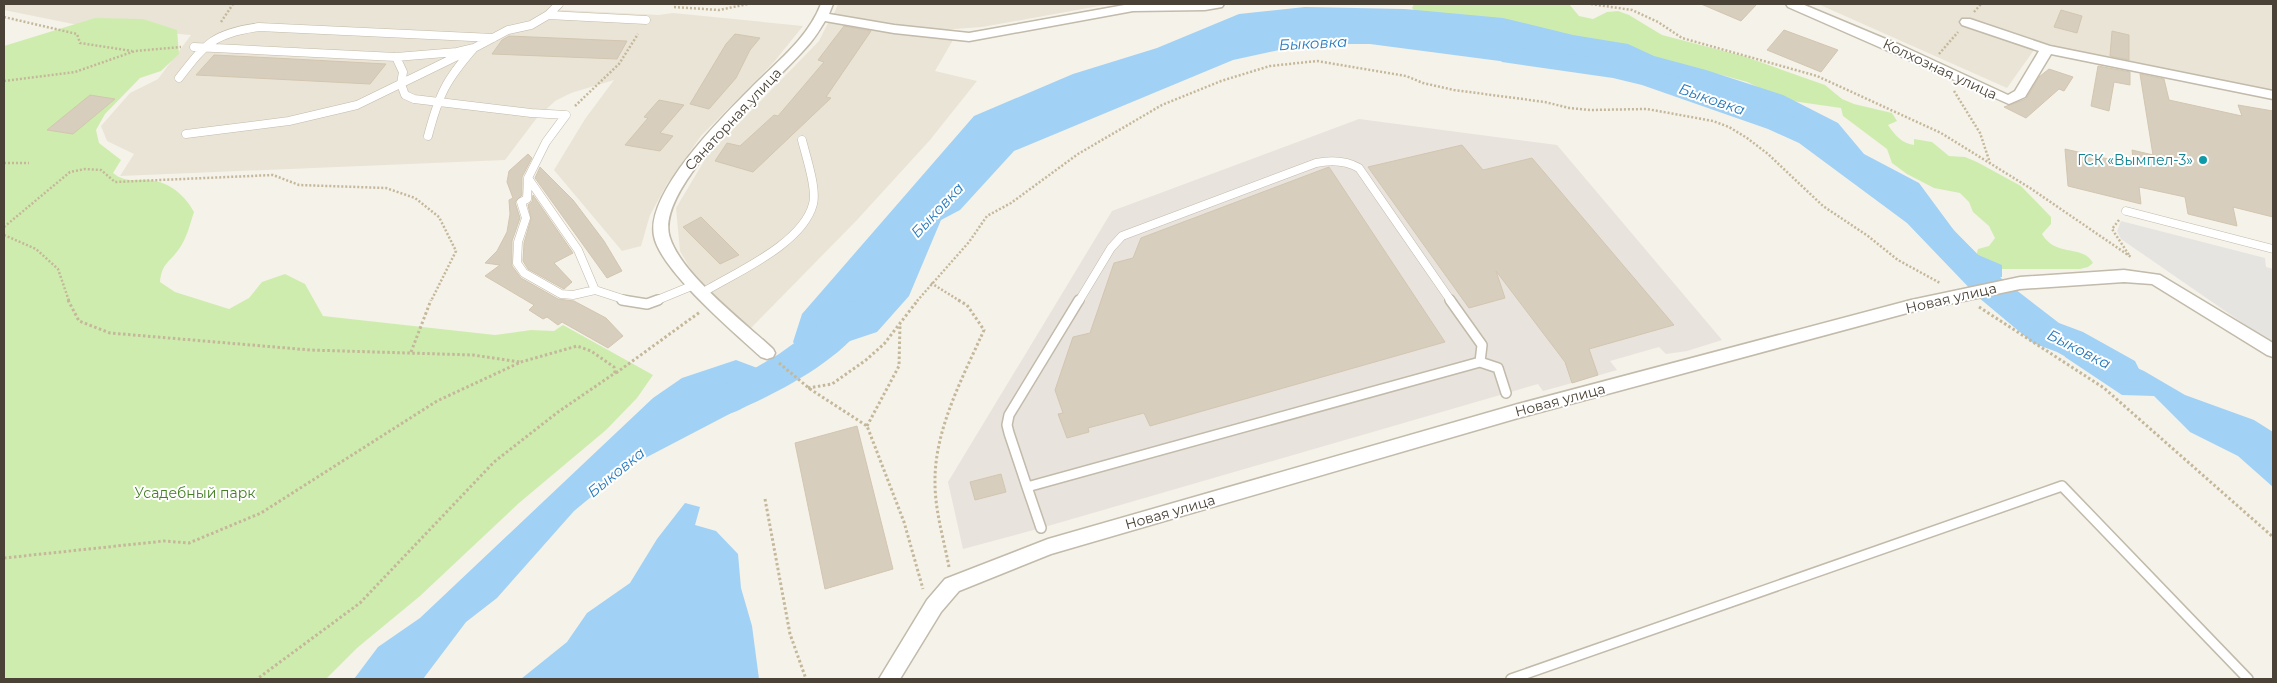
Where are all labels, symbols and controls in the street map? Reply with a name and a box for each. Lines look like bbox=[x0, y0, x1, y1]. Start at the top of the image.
water label: Быковка bbox=[1278, 32, 1348, 54]
street label: Колхозная улица bbox=[1880, 35, 2000, 103]
street label: Санаторная улица bbox=[681, 64, 785, 174]
water label: Быковка bbox=[1676, 79, 1748, 119]
place label: ГСК «Вымпел-3» bbox=[2077, 151, 2193, 169]
marker: ГСК «Вымпел-3» bbox=[2197, 154, 2209, 166]
water label: Быковка bbox=[907, 178, 967, 242]
street label: Новая улица bbox=[1904, 279, 1998, 317]
water label: Быковка bbox=[2044, 325, 2114, 373]
street label: Новая улица bbox=[1513, 379, 1607, 421]
water label: Быковка bbox=[583, 443, 649, 501]
park label: Усадебный парк bbox=[135, 484, 255, 502]
street label: Новая улица bbox=[1123, 491, 1217, 533]

